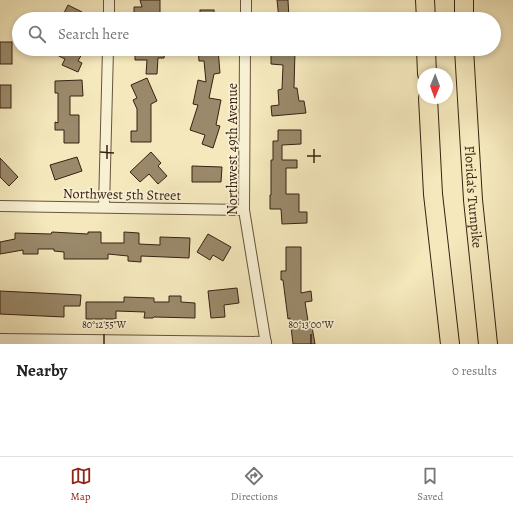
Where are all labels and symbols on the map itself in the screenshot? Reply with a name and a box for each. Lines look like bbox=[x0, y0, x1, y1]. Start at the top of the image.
north arrow bbox=[417, 68, 453, 104]
street label: Northwest 49th Avenue bbox=[223, 83, 242, 215]
street label: Florida's Turnpike bbox=[460, 145, 487, 249]
street label: Northwest 5th Street bbox=[63, 184, 182, 205]
text: 80°12'55"W bbox=[82, 318, 127, 331]
text: 80°13'00"W bbox=[288, 318, 334, 331]

